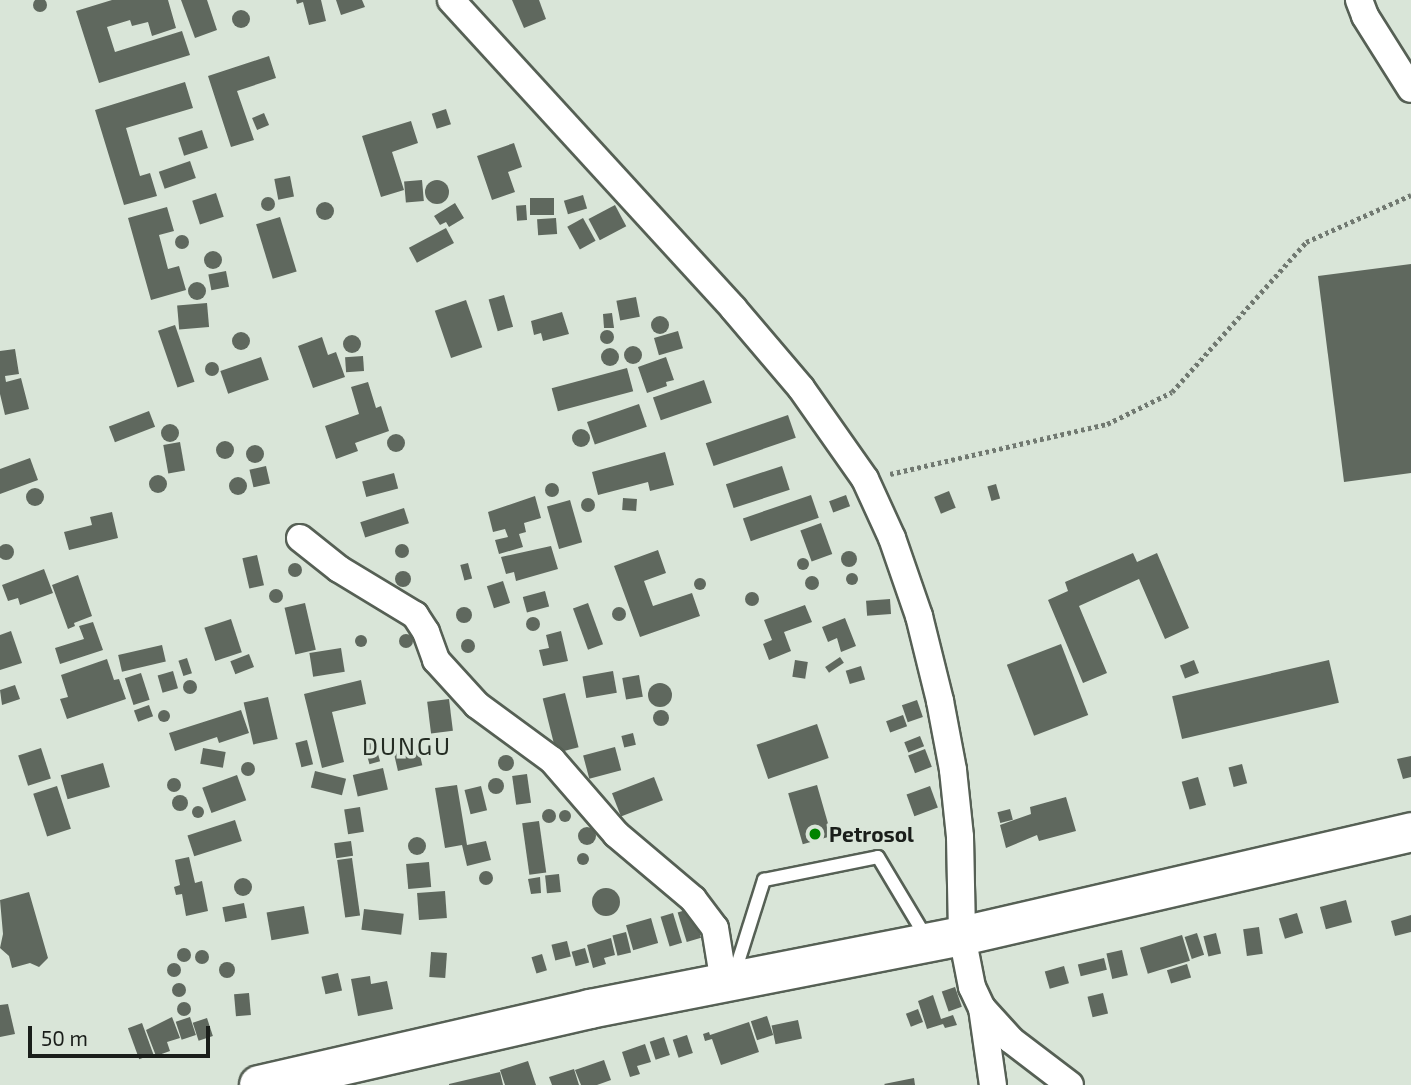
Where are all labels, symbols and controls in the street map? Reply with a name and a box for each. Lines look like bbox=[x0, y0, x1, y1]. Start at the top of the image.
district label: DUNGU bbox=[363, 732, 451, 760]
place label: Petrosol bbox=[829, 821, 914, 847]
marker: Petrosol bbox=[807, 826, 823, 842]
scale bar bbox=[32, 1012, 214, 1056]
text: 50 m bbox=[41, 1025, 88, 1050]

